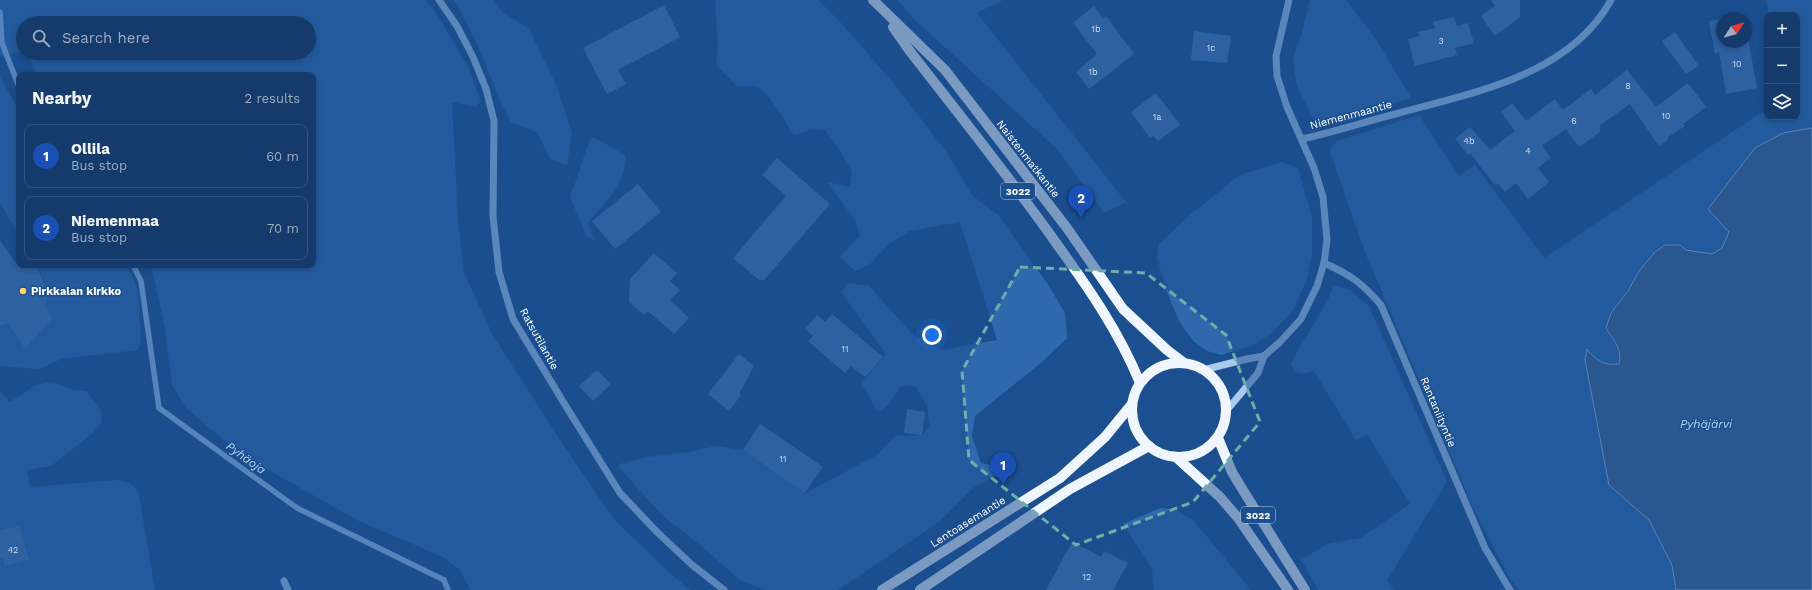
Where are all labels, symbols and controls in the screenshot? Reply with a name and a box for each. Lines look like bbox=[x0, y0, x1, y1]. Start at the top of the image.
north arrow bbox=[1716, 12, 1752, 48]
map controls bbox=[1764, 12, 1800, 120]
button: + bbox=[1764, 12, 1800, 48]
search box bbox=[16, 16, 316, 60]
house number: 1b bbox=[1091, 24, 1101, 34]
icon: search bbox=[30, 27, 52, 49]
text: Search here bbox=[62, 29, 150, 47]
house number: 3 bbox=[1438, 36, 1444, 46]
house number: 1c bbox=[1207, 43, 1215, 53]
button: − bbox=[1764, 48, 1800, 84]
house number: 10 bbox=[1732, 59, 1742, 69]
house number: 1b bbox=[1088, 67, 1098, 77]
house number: 8 bbox=[1625, 81, 1631, 91]
button: layers bbox=[1764, 84, 1800, 120]
text: Nearby bbox=[32, 88, 91, 108]
text: 2 results bbox=[245, 91, 300, 106]
street label: Niemenmaantie bbox=[1308, 98, 1394, 132]
house number: 10 bbox=[1661, 111, 1671, 121]
house number: 1a bbox=[1153, 112, 1161, 122]
house number: 6 bbox=[1571, 116, 1577, 126]
street label: Naistenmatkantie bbox=[994, 118, 1062, 200]
house number: 4b bbox=[1463, 136, 1475, 146]
text: Ollila bbox=[71, 140, 110, 158]
house number: 4 bbox=[1525, 146, 1531, 156]
text: 1 bbox=[43, 149, 49, 164]
text: 60 m bbox=[266, 149, 299, 164]
text: Bus stop bbox=[71, 158, 127, 173]
road number: 3022 bbox=[1001, 183, 1035, 199]
pin: 2 bbox=[1068, 185, 1094, 218]
text: Niemenmaa bbox=[71, 212, 159, 230]
text: 2 bbox=[42, 221, 50, 236]
text: 70 m bbox=[267, 221, 299, 236]
text: Bus stop bbox=[71, 230, 127, 245]
place label: Pirkkalan kirkko bbox=[31, 285, 121, 298]
marker: Pirkkalan kirkko bbox=[18, 286, 28, 296]
street label: Ratsutilantie bbox=[517, 306, 561, 372]
your location bbox=[922, 325, 942, 345]
house number: 11 bbox=[841, 344, 849, 354]
street label: Rantaniityntie bbox=[1417, 375, 1459, 449]
water label: Pyhäjärvi bbox=[1680, 417, 1733, 431]
water label: Pyhäoja bbox=[223, 439, 269, 477]
pin: 1 bbox=[990, 452, 1016, 485]
house number: 11 bbox=[779, 454, 787, 464]
street label: Lentoasemantie bbox=[928, 494, 1008, 550]
road number: 3022 bbox=[1241, 507, 1275, 523]
house number: 42 bbox=[8, 545, 18, 555]
house number: 12 bbox=[1083, 572, 1091, 582]

